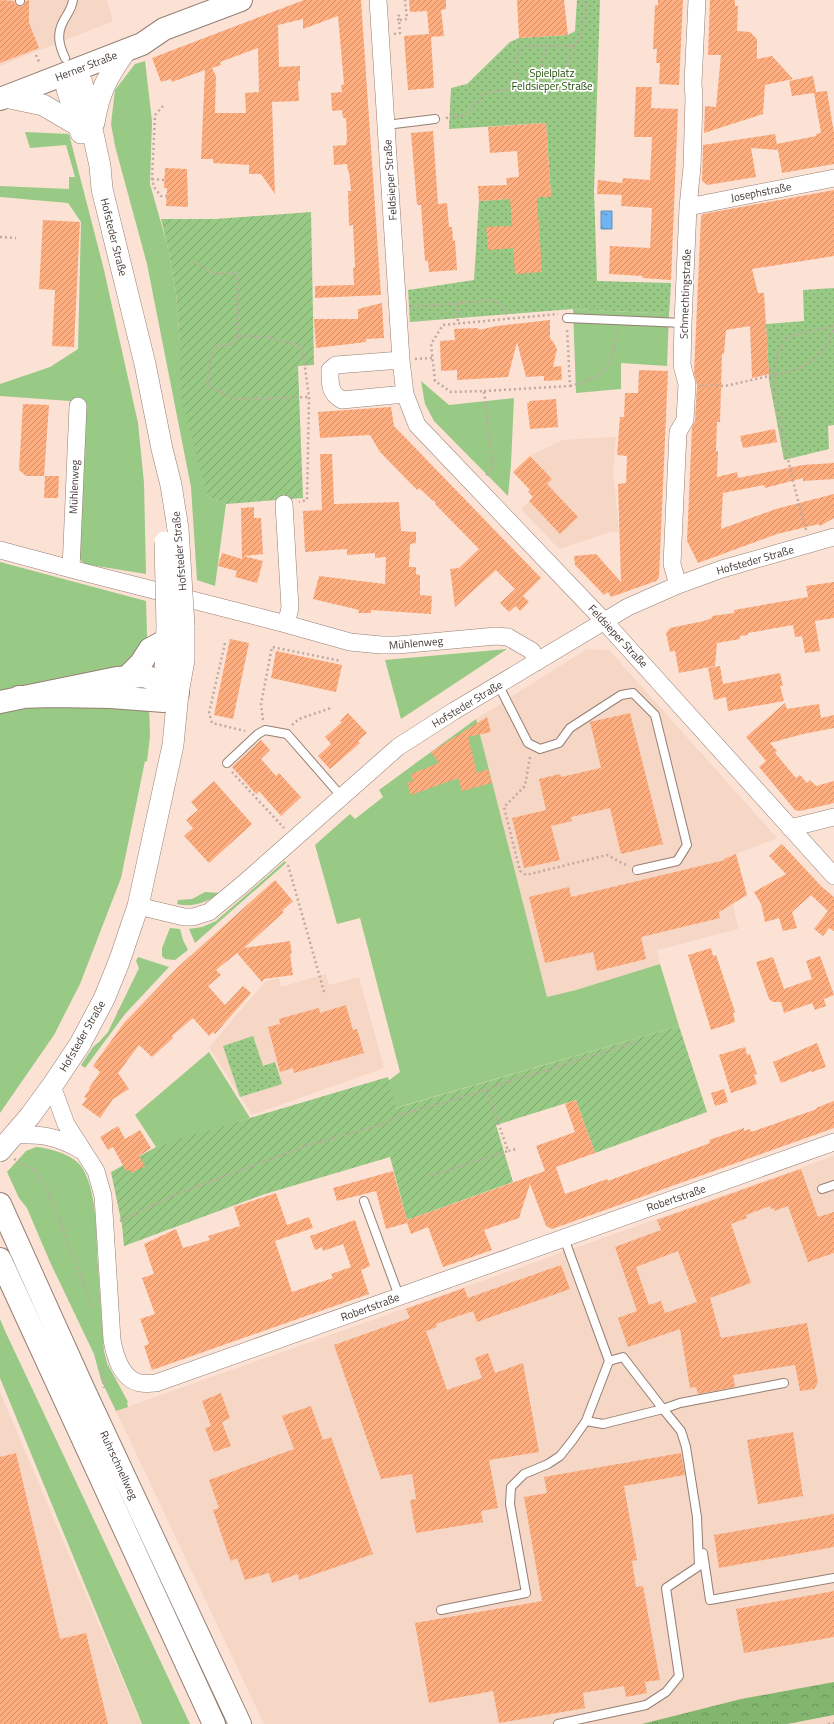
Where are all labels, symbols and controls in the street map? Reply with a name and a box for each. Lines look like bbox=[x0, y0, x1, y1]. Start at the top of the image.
street label: Herner Straße bbox=[53, 47, 120, 85]
park label: Spielplatz Feldsieper Straße bbox=[511, 65, 593, 94]
street label: Feldsieper Straße bbox=[379, 139, 401, 221]
street label: Josephstraße bbox=[729, 178, 793, 206]
street label: Hofsteder Straße bbox=[97, 196, 132, 278]
street label: Schmechtingstraße bbox=[675, 248, 695, 339]
street label: Mühlenweg bbox=[65, 459, 83, 515]
street label: Hofsteder Straße bbox=[168, 510, 190, 591]
street label: Hofsteder Straße bbox=[714, 541, 796, 579]
street label: Feldsieper Straße bbox=[585, 601, 652, 671]
street label: Mühlenweg bbox=[388, 633, 444, 653]
street label: Hofsteder Straße bbox=[429, 676, 506, 731]
street label: Hofsteder Straße bbox=[55, 997, 109, 1075]
street label: Robertstraße bbox=[644, 1180, 708, 1216]
street label: Robertstraße bbox=[338, 1289, 402, 1325]
street label: Ruhrschnellweg bbox=[96, 1428, 142, 1502]

